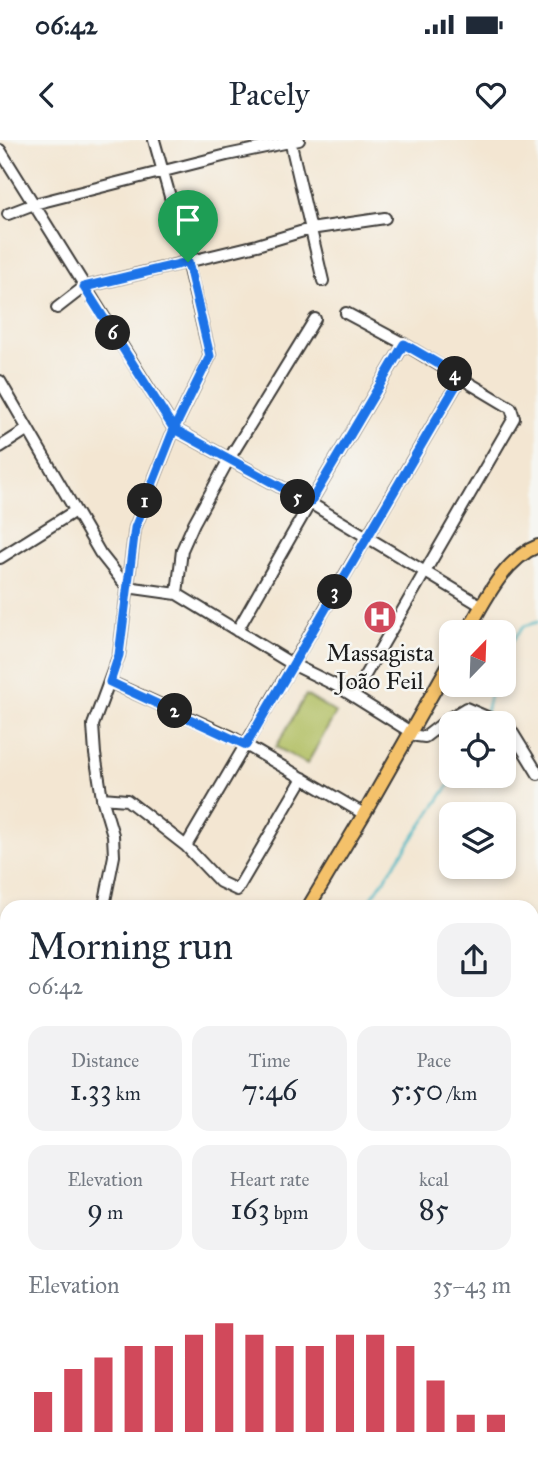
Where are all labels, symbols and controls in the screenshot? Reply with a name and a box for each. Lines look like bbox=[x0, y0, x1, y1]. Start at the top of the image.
text: 06:42 bbox=[35, 9, 97, 41]
text: Pacely bbox=[228, 75, 310, 114]
icon: back bbox=[28, 76, 66, 114]
icon: heart bbox=[472, 76, 510, 114]
pin bbox=[158, 190, 218, 262]
icon: arrive bbox=[169, 201, 207, 239]
pin: 6 bbox=[96, 316, 130, 350]
text: 6 bbox=[108, 321, 117, 344]
pin: 4 bbox=[438, 356, 472, 392]
text: 4 bbox=[449, 362, 460, 385]
pin: 5 bbox=[280, 480, 316, 514]
pin: 1 bbox=[128, 484, 162, 518]
text: 5 bbox=[293, 485, 302, 508]
text: 1 bbox=[141, 489, 148, 512]
pin: 3 bbox=[318, 574, 352, 610]
text: 3 bbox=[331, 580, 338, 603]
hospital icon: Massagista João Feil bbox=[361, 598, 399, 636]
north arrow bbox=[439, 620, 516, 696]
map controls bbox=[439, 620, 516, 879]
place label: Massagista João Feil bbox=[326, 638, 435, 696]
pin: 2 bbox=[158, 694, 192, 728]
text: 2 bbox=[170, 699, 179, 722]
button: locate bbox=[439, 711, 516, 788]
button: layers bbox=[439, 802, 516, 879]
text: Morning run bbox=[28, 923, 233, 969]
button: share bbox=[437, 923, 511, 997]
text: 06:42 bbox=[28, 972, 83, 1000]
text: Distance bbox=[71, 1049, 139, 1072]
text: Time bbox=[248, 1049, 291, 1072]
text: Pace bbox=[417, 1049, 451, 1072]
text: 1.33 bbox=[70, 1072, 112, 1108]
text: 7:46 bbox=[242, 1072, 297, 1108]
text: 5:50 bbox=[390, 1072, 443, 1108]
text: km bbox=[112, 1082, 141, 1105]
text: /km bbox=[443, 1082, 477, 1105]
text: Elevation bbox=[67, 1168, 143, 1191]
text: Heart rate bbox=[230, 1168, 309, 1191]
text: kcal bbox=[419, 1168, 449, 1191]
text: 9 bbox=[87, 1191, 103, 1227]
text: 163 bbox=[231, 1191, 270, 1227]
text: 85 bbox=[419, 1191, 449, 1227]
text: m bbox=[103, 1201, 123, 1224]
text: bpm bbox=[270, 1201, 308, 1224]
text: Elevation bbox=[28, 1271, 119, 1299]
text: 35–43 m bbox=[433, 1271, 511, 1299]

